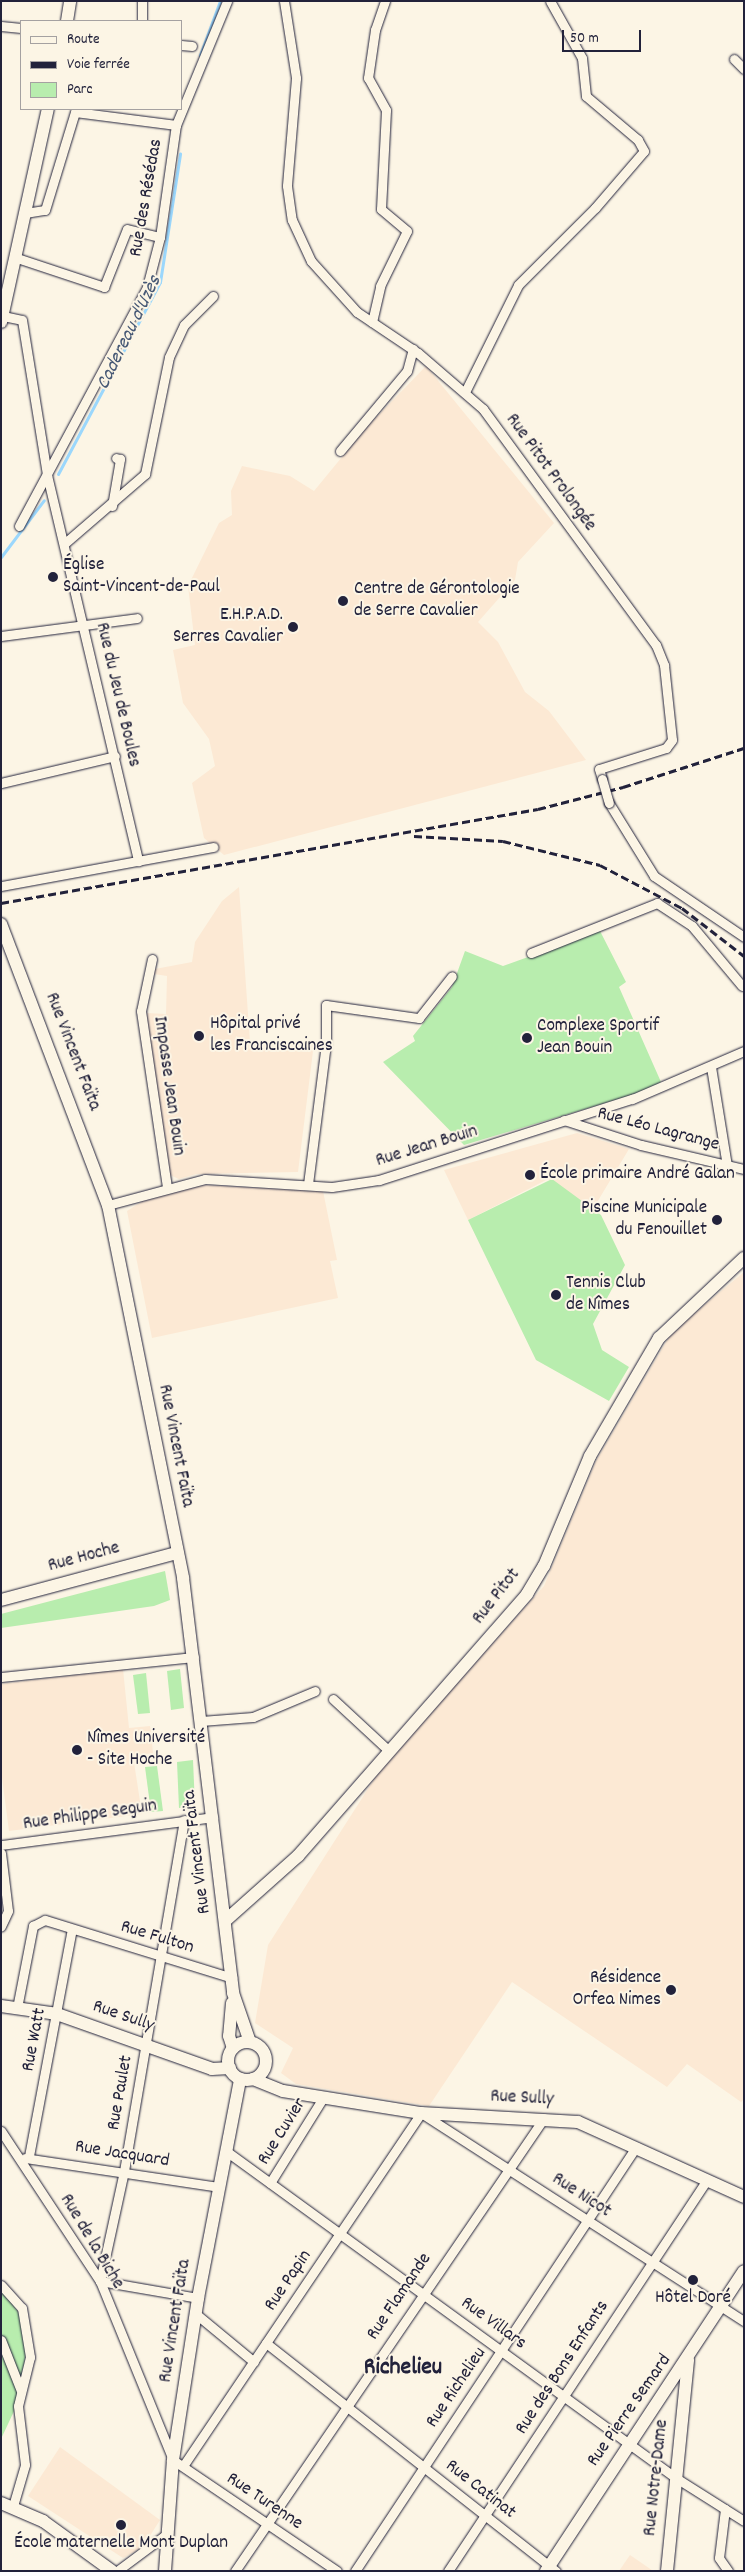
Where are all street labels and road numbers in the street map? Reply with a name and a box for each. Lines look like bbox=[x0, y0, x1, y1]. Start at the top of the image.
street label: Rue des Résédas bbox=[125, 137, 169, 259]
street label: Rue Pitot Prolongée bbox=[500, 410, 600, 536]
street label: Rue du Jeu de Boules bbox=[89, 621, 145, 769]
street label: Rue Vincent Faïta bbox=[39, 990, 105, 1114]
street label: Impasse Jean Bouin bbox=[147, 1015, 189, 1157]
street label: Rue Léo Lagrange bbox=[595, 1103, 721, 1157]
street label: Rue Jean Bouin bbox=[373, 1121, 481, 1173]
street label: Rue Vincent Faïta bbox=[152, 1383, 198, 1509]
street label: Rue Hoche bbox=[46, 1538, 122, 1578]
street label: Rue Pitot bbox=[468, 1564, 526, 1630]
street label: Rue Vincent Faïta bbox=[179, 1789, 217, 1915]
street label: Rue Philippe Seguin bbox=[22, 1795, 158, 1837]
street label: Rue Fulton bbox=[118, 1916, 196, 1960]
street label: Rue Sully bbox=[89, 1996, 157, 2038]
street label: Rue Watt bbox=[18, 2006, 52, 2074]
street label: Rue Paulet bbox=[103, 2054, 139, 2132]
street label: Rue Sully bbox=[490, 2086, 554, 2112]
street label: Rue Cuvier bbox=[254, 2094, 312, 2170]
street label: Rue Jacquard bbox=[73, 2136, 171, 2174]
street label: Rue Nicot bbox=[547, 2168, 615, 2224]
street label: Rue de la Biche bbox=[54, 2190, 128, 2294]
street label: Rue Papin bbox=[260, 2246, 318, 2316]
street label: Rue Flamande bbox=[363, 2249, 437, 2345]
street label: Rue Vincent Faïta bbox=[155, 2258, 197, 2384]
street label: Rue Villars bbox=[456, 2293, 530, 2355]
street label: Rue des Bons Enfants bbox=[511, 2297, 615, 2439]
street label: Rue Richelieu bbox=[422, 2343, 492, 2433]
street label: Rue Pierre Semard bbox=[583, 2350, 677, 2472]
street label: Rue Notre-Dame bbox=[640, 2419, 674, 2537]
street label: Rue Catinat bbox=[440, 2455, 520, 2525]
street label: Rue Turenne bbox=[221, 2468, 307, 2536]

